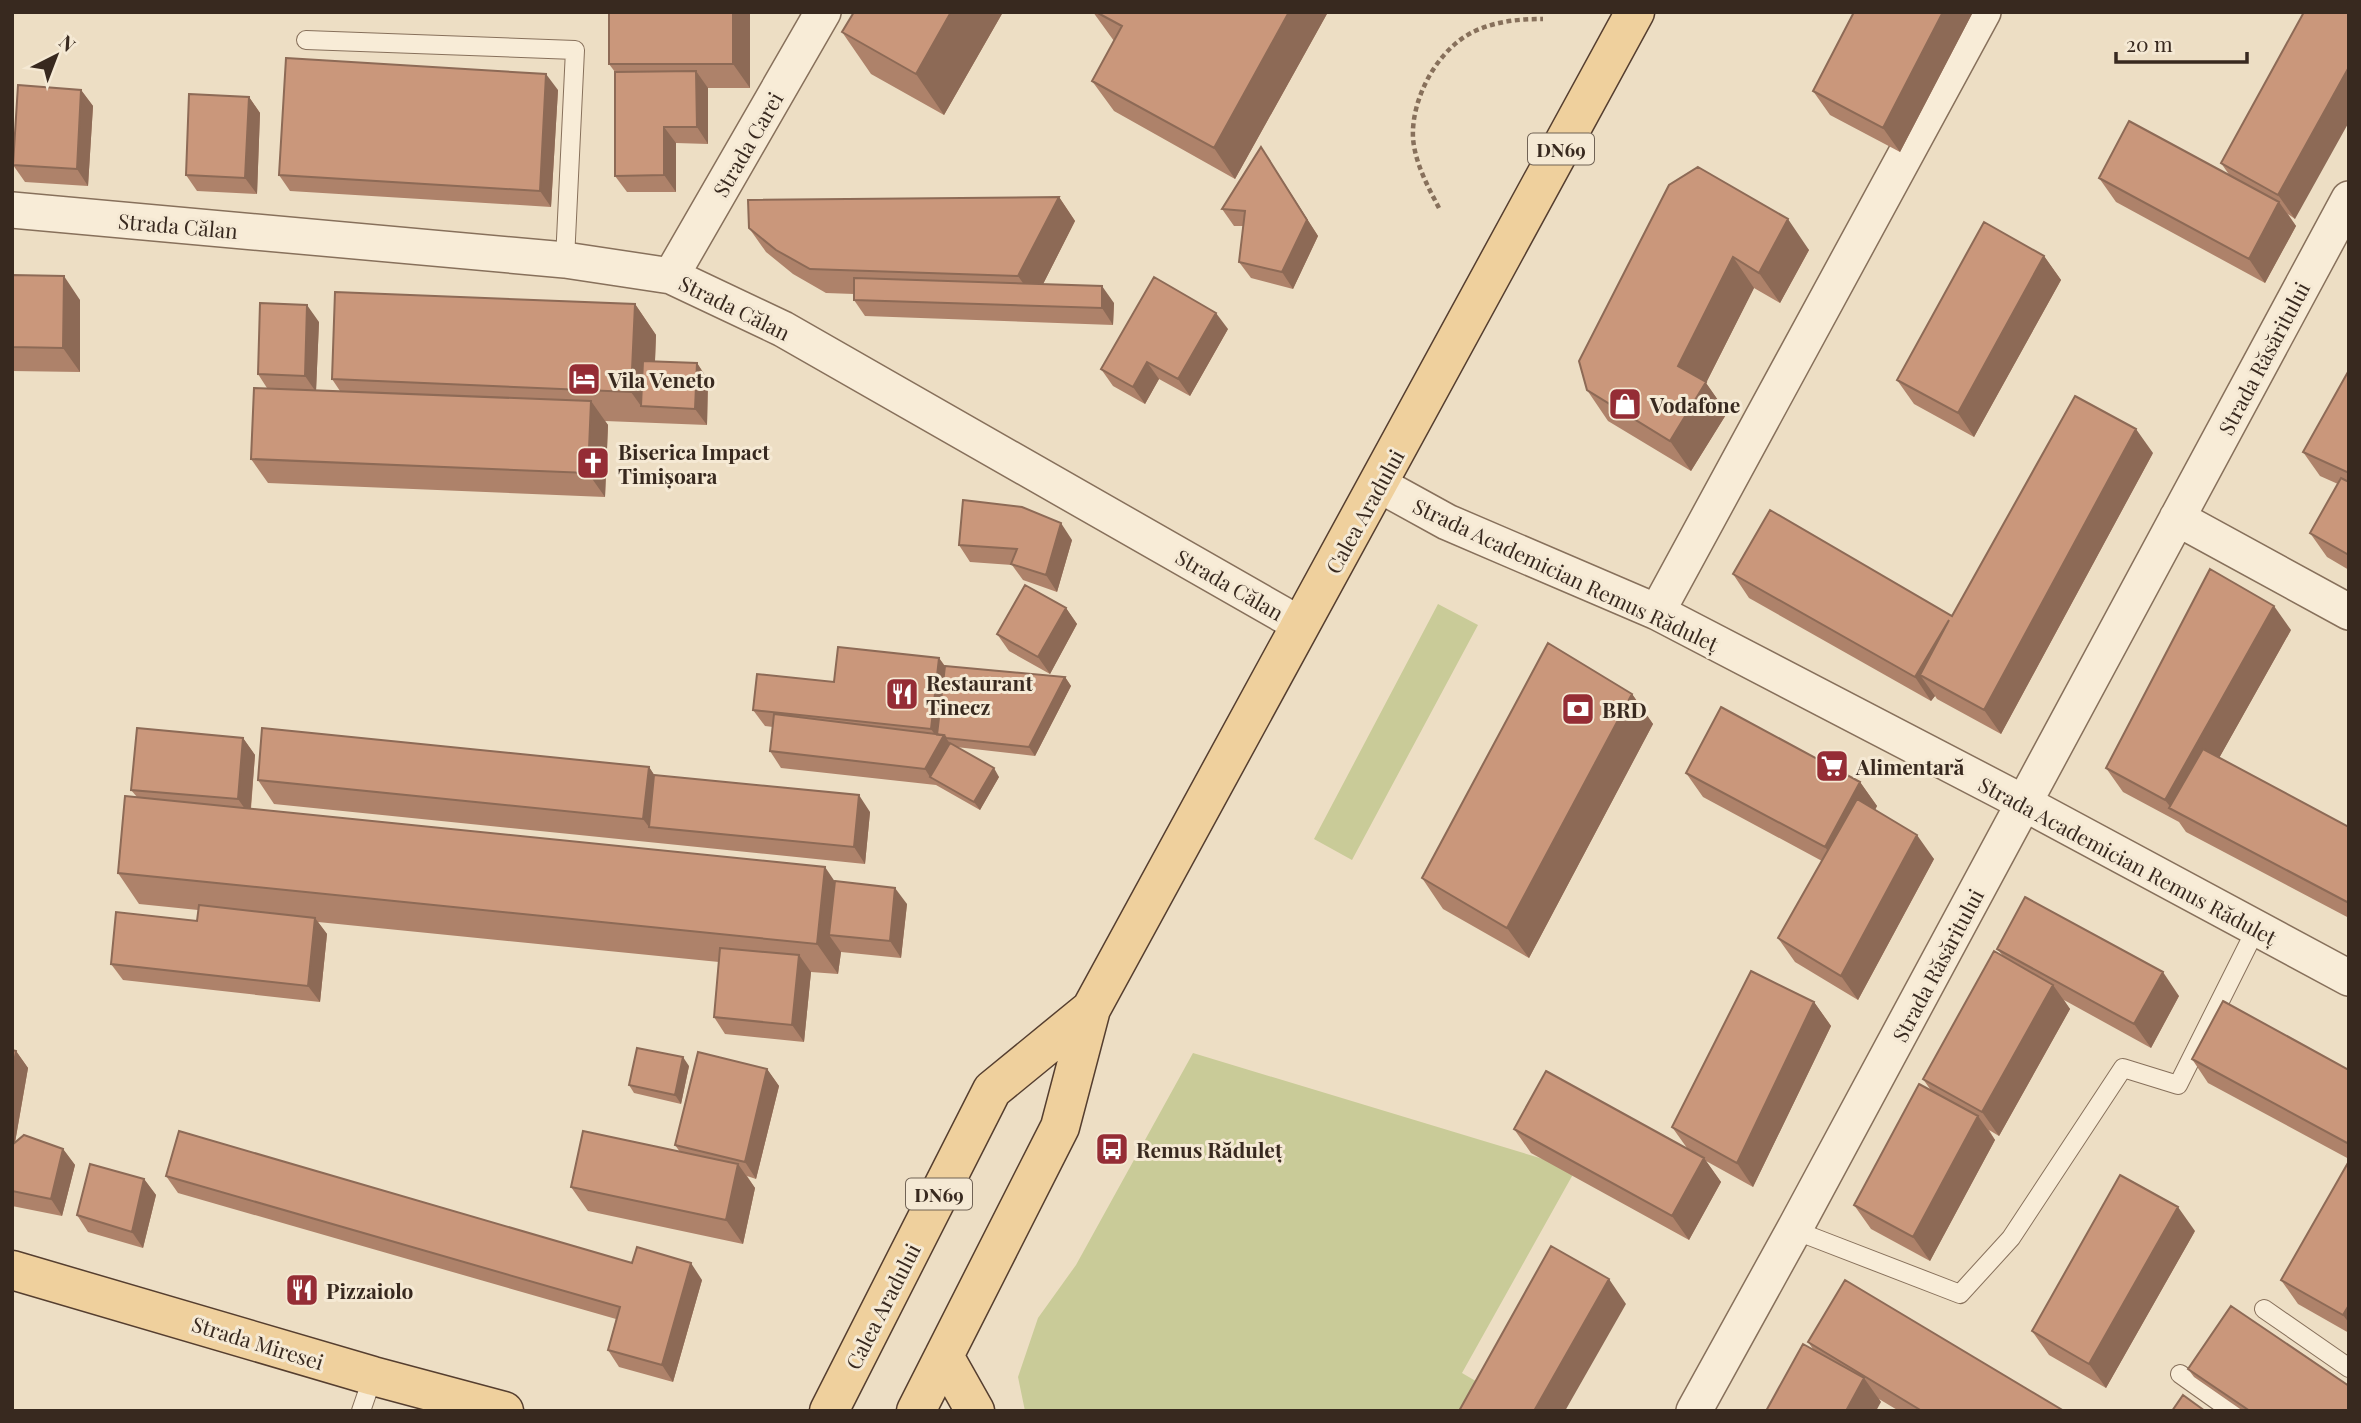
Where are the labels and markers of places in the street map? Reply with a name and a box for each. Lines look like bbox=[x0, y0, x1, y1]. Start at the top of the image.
hotel icon: Vila Veneto bbox=[565, 360, 603, 398]
place label: Vila Veneto bbox=[607, 365, 715, 393]
shop icon: Vodafone bbox=[1606, 385, 1644, 423]
place label: Vodafone bbox=[1649, 390, 1740, 418]
place label: Biserica Impact Timișoara bbox=[618, 437, 770, 490]
church icon: Biserica Impact Timișoara bbox=[574, 444, 612, 482]
place label: Restaurant Tinecz bbox=[926, 668, 1033, 720]
restaurant icon: Restaurant Tinecz bbox=[883, 675, 921, 713]
bank icon: BRD bbox=[1559, 690, 1597, 728]
place label: BRD bbox=[1602, 695, 1647, 723]
supermarket icon: Alimentară bbox=[1813, 747, 1851, 785]
place label: Alimentară bbox=[1855, 752, 1965, 780]
bus stop icon: Remus Răduleț bbox=[1093, 1130, 1131, 1168]
place label: Remus Răduleț bbox=[1136, 1135, 1283, 1164]
restaurant icon: Pizzaiolo bbox=[283, 1271, 321, 1309]
place label: Pizzaiolo bbox=[326, 1276, 413, 1304]

